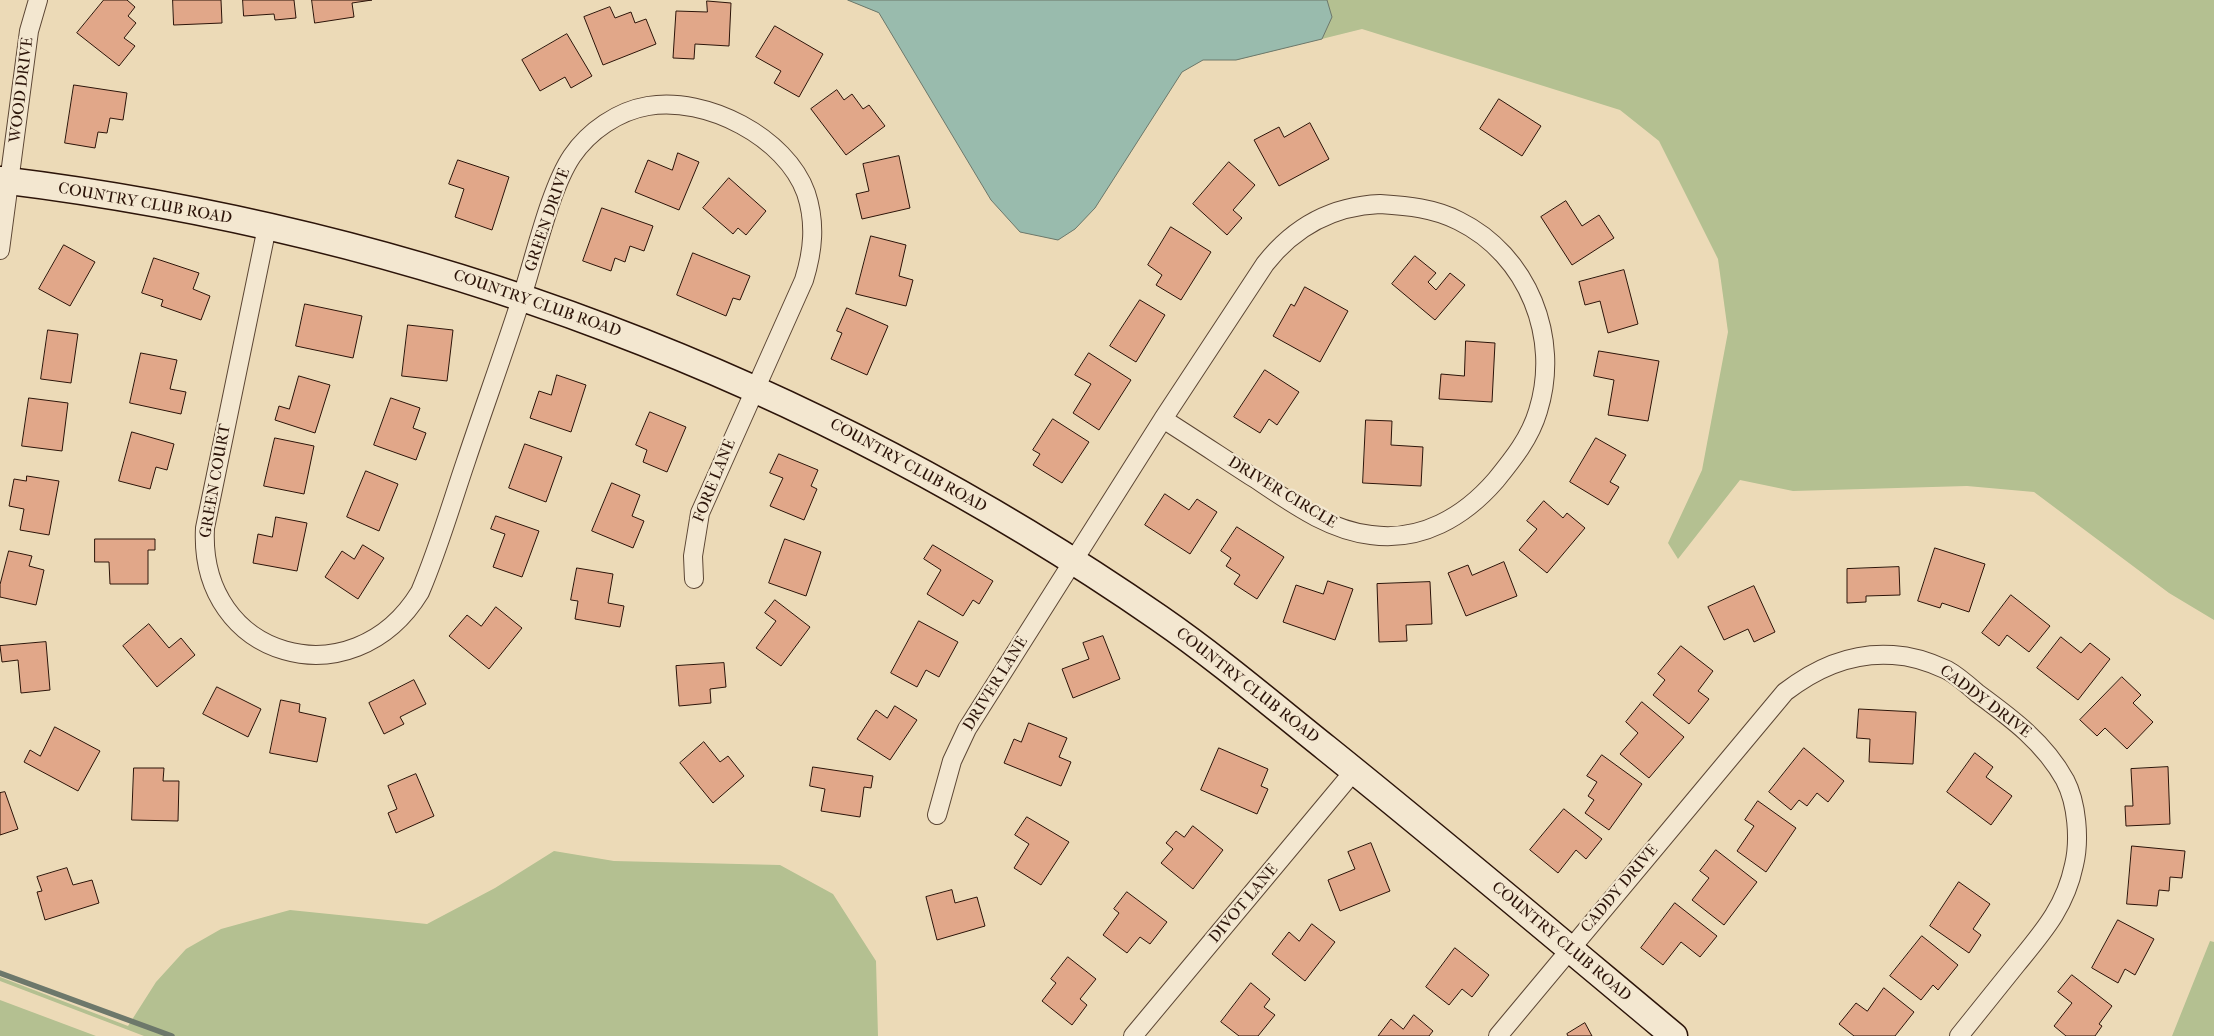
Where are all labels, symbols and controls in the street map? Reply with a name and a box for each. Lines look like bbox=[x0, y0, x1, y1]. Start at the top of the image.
street label: WOOD DRIVE bbox=[6, 36, 38, 144]
street label: GREEN DRIVE bbox=[521, 166, 575, 274]
street label: COUNTRY CLUB ROAD bbox=[57, 179, 233, 229]
street label: COUNTRY CLUB ROAD bbox=[451, 266, 623, 342]
street label: COUNTRY CLUB ROAD bbox=[826, 415, 990, 517]
street label: GREEN COURT bbox=[197, 422, 235, 540]
street label: FORE LANE bbox=[690, 437, 740, 525]
street label: DRIVER CIRCLE bbox=[1224, 453, 1340, 533]
street label: COUNTRY CLUB ROAD bbox=[1172, 624, 1322, 748]
street label: DRIVER LANE bbox=[959, 633, 1033, 735]
street label: CADDY DRIVE bbox=[1936, 661, 2034, 743]
street label: CADDY DRIVE bbox=[1577, 841, 1663, 937]
street label: DIVOT LANE bbox=[1205, 861, 1283, 947]
street label: COUNTRY CLUB ROAD bbox=[1487, 878, 1635, 1006]

